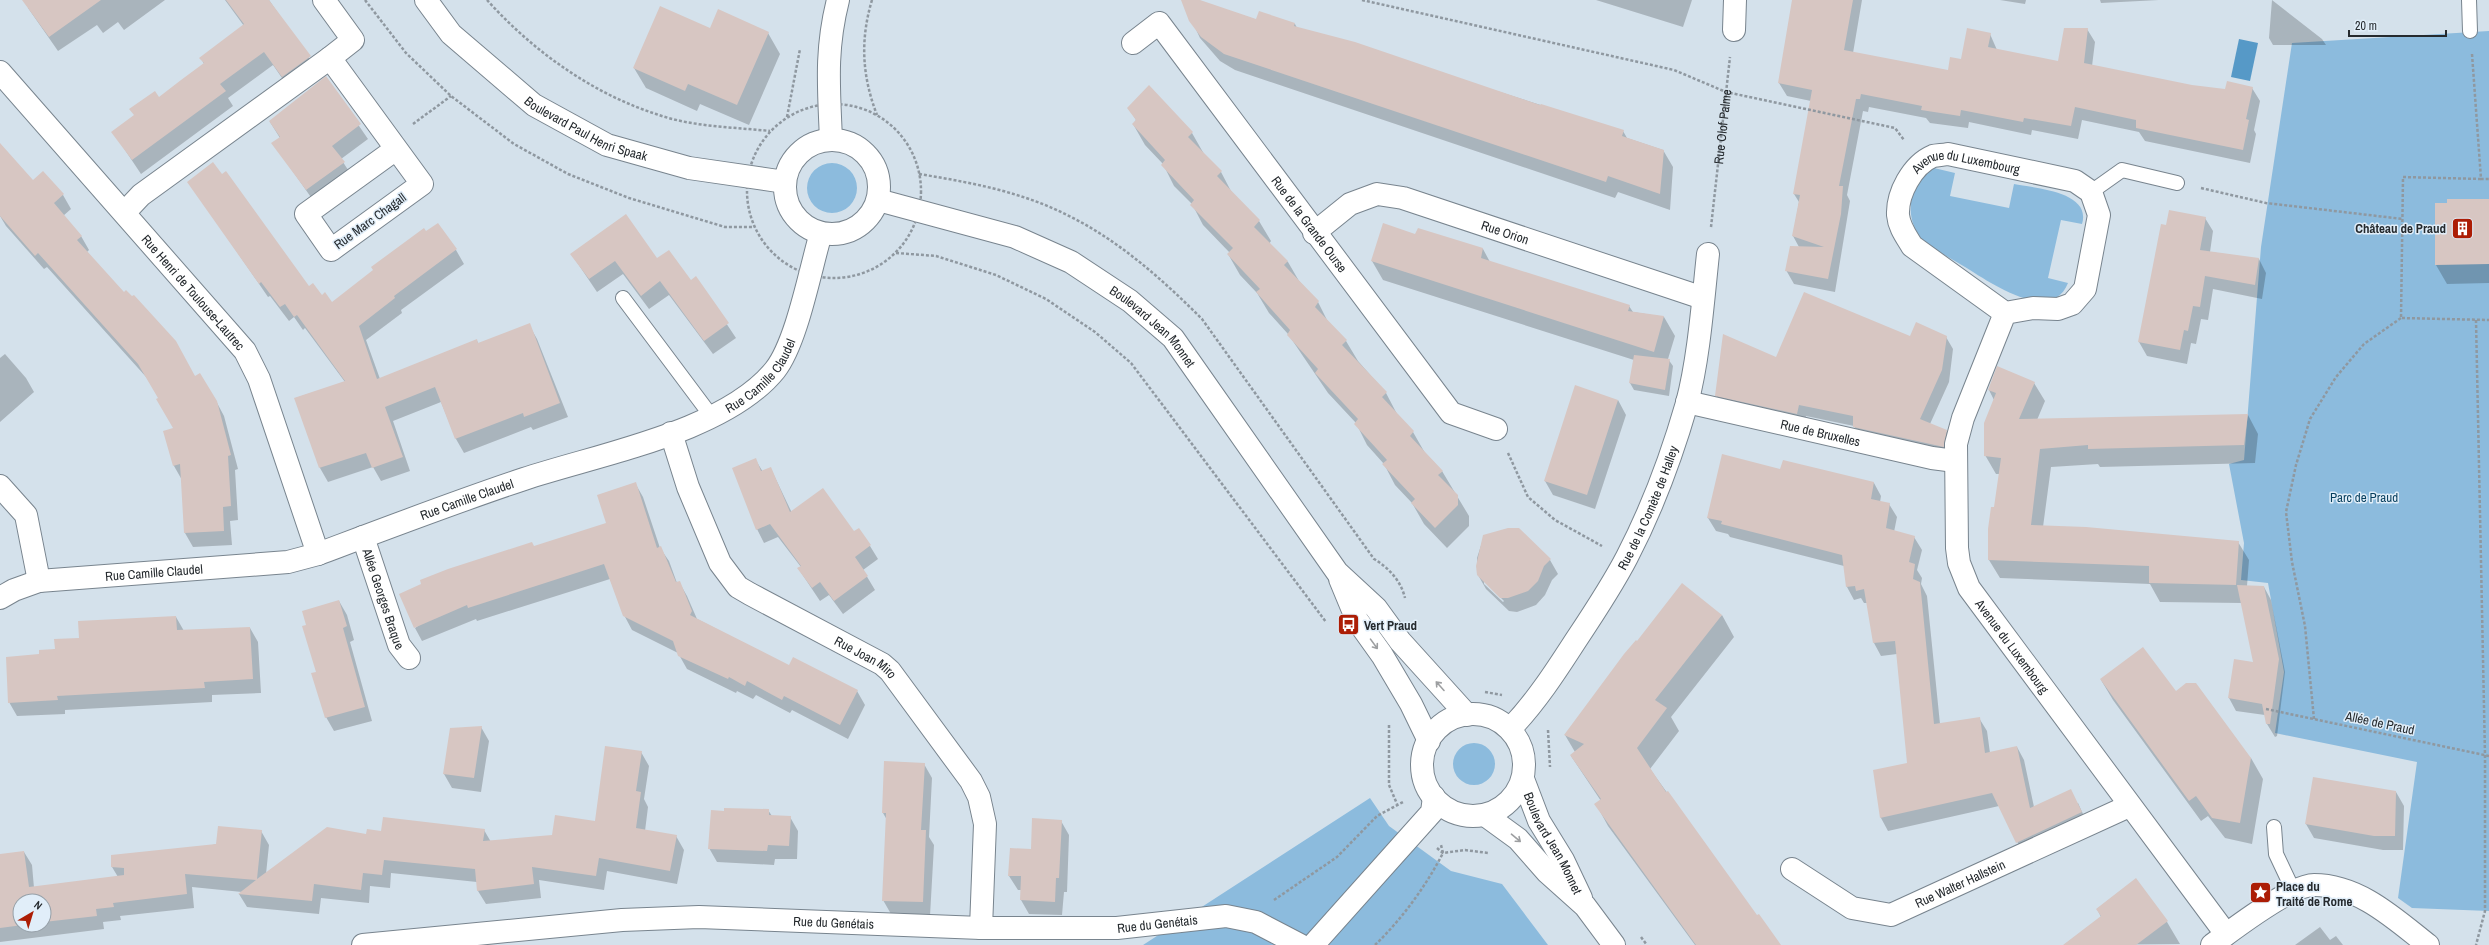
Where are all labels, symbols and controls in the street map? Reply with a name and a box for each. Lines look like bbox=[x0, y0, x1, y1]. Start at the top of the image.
scale bar bbox=[2349, 12, 2446, 38]
text: 20 m bbox=[2355, 18, 2377, 34]
street label: Rue Olof Palme bbox=[1710, 88, 1735, 165]
street label: Boulevard Paul Henri Spaak bbox=[521, 92, 650, 165]
street label: Avenue du Luxembourg bbox=[1907, 146, 2022, 178]
street label: Rue de la Grande Ourse bbox=[1268, 172, 1351, 276]
street label: Rue Marc Chagall bbox=[330, 189, 410, 253]
building icon: Château de Praud bbox=[2449, 215, 2475, 241]
street label: Rue Orion bbox=[1479, 216, 1531, 248]
place label: Château de Praud bbox=[2355, 220, 2446, 237]
street label: Rue Henri de Toulouse-Lautrec bbox=[138, 231, 249, 353]
street label: Boulevard Jean Monnet bbox=[1107, 282, 1199, 371]
street label: Rue Camille Claudel bbox=[722, 336, 799, 416]
street label: Rue de Bruxelles bbox=[1779, 415, 1862, 450]
street label: Rue de la Comète de Halley bbox=[1613, 443, 1682, 573]
street label: Rue Camille Claudel bbox=[418, 475, 516, 523]
park label: Parc de Praud bbox=[2330, 489, 2398, 506]
street label: Allée Georges Braque bbox=[359, 545, 408, 653]
street label: Rue Camille Claudel bbox=[105, 560, 203, 584]
street label: Avenue du Luxembourg bbox=[1971, 595, 2053, 697]
bus stop icon: Vert Praud bbox=[1335, 612, 1361, 638]
place label: Vert Praud bbox=[1364, 617, 1417, 634]
street label: Rue Joan Miro bbox=[832, 632, 901, 682]
one-way arrow bbox=[1370, 638, 1378, 649]
one-way arrow bbox=[1435, 681, 1445, 691]
street label: Allée de Praud bbox=[2343, 707, 2416, 739]
street label: Boulevard Jean Monnet bbox=[1520, 790, 1586, 897]
one-way arrow bbox=[1511, 834, 1522, 843]
street label: Rue Walter Hallstein bbox=[1912, 855, 2008, 911]
place label: Place du Traité de Rome bbox=[2276, 878, 2352, 910]
place icon: Place du Traité de Rome bbox=[2248, 880, 2274, 906]
north arrow bbox=[12, 893, 52, 933]
text: N bbox=[31, 898, 45, 913]
street label: Rue du Genétais bbox=[1116, 911, 1198, 936]
street label: Rue du Genétais bbox=[793, 912, 874, 932]

